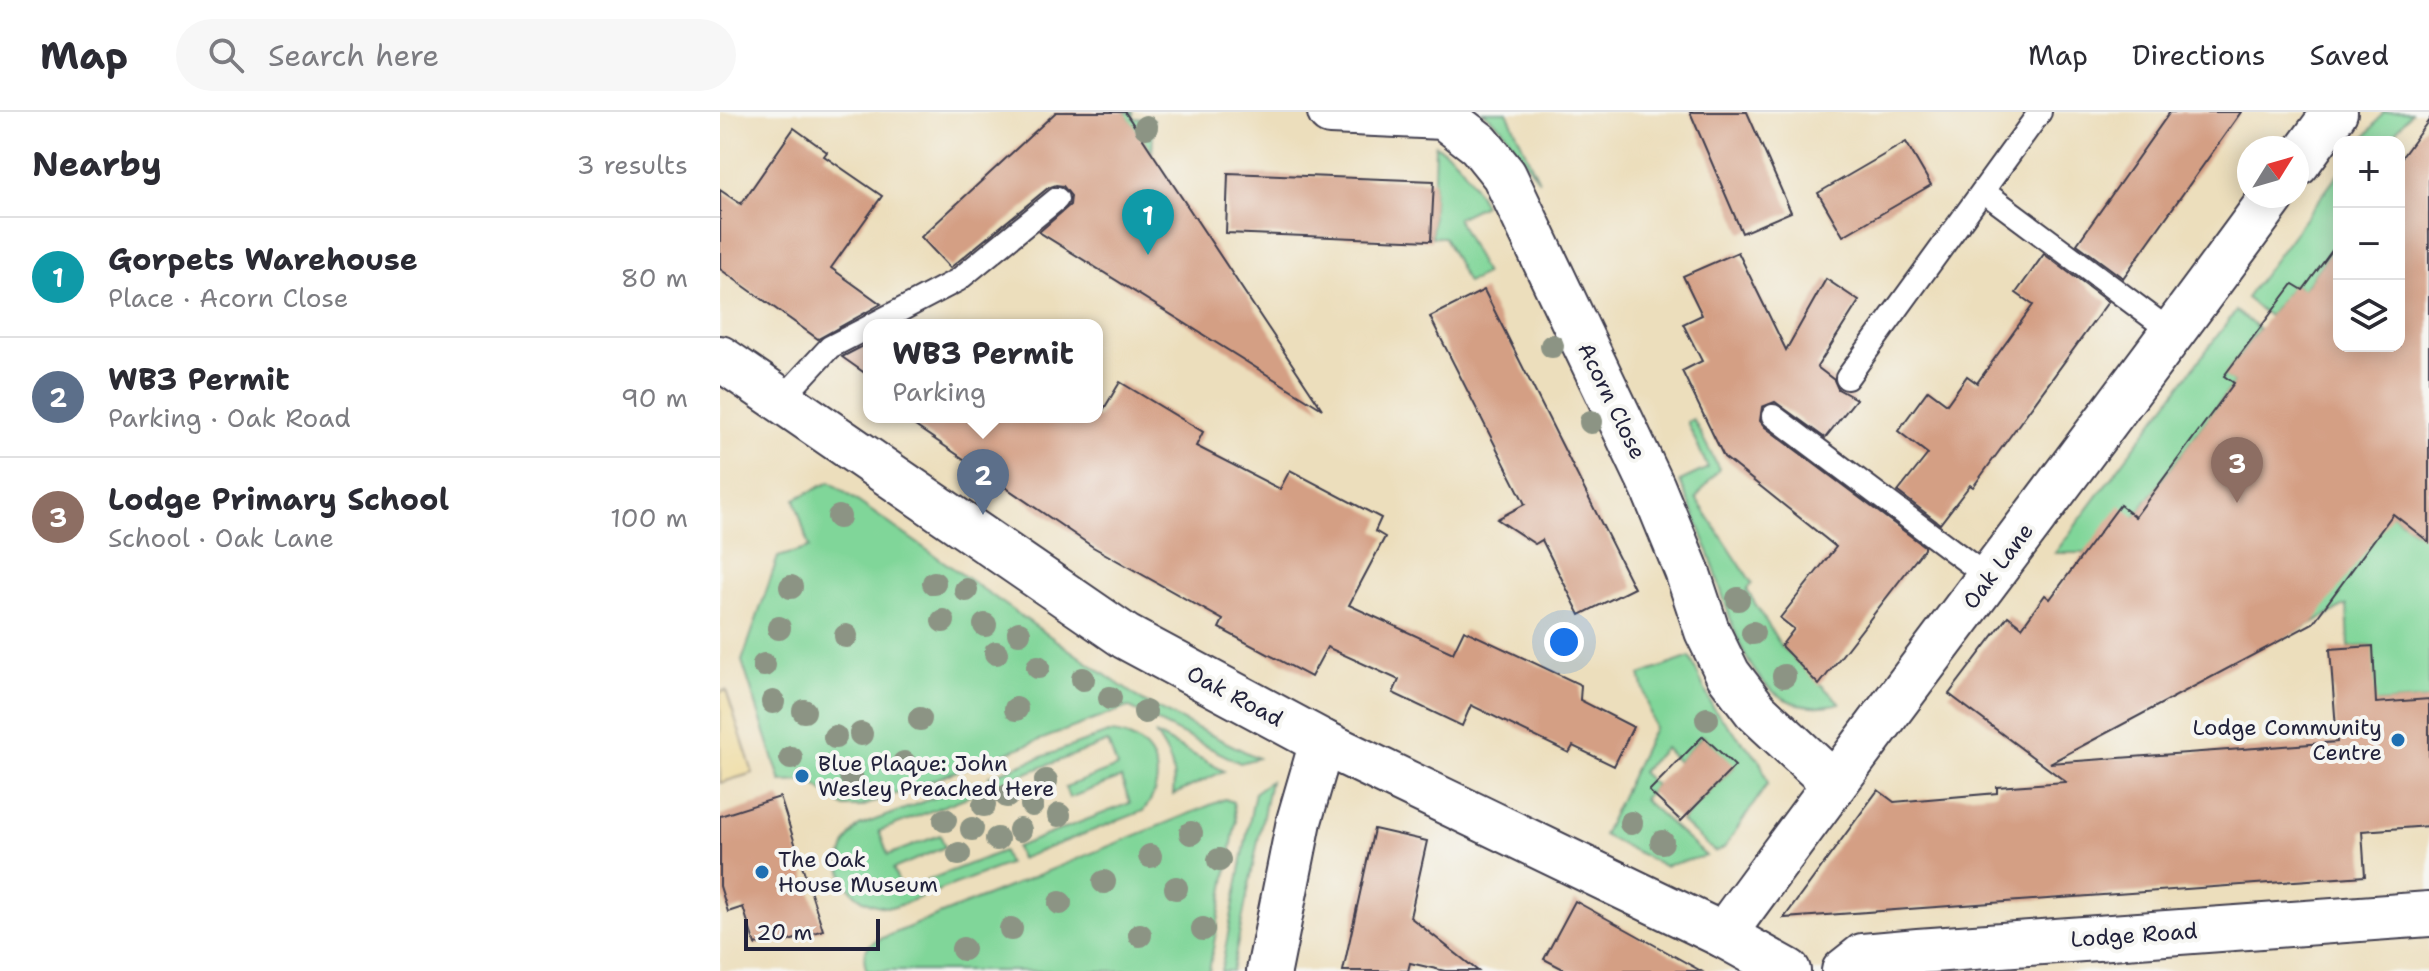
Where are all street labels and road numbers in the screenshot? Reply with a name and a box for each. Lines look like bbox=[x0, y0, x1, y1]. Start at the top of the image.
street label: Acorn Close bbox=[1571, 338, 1653, 464]
street label: Oak Lane bbox=[1956, 517, 2040, 615]
street label: Oak Road bbox=[1182, 659, 1288, 733]
street label: Lodge Road bbox=[2070, 916, 2198, 954]

